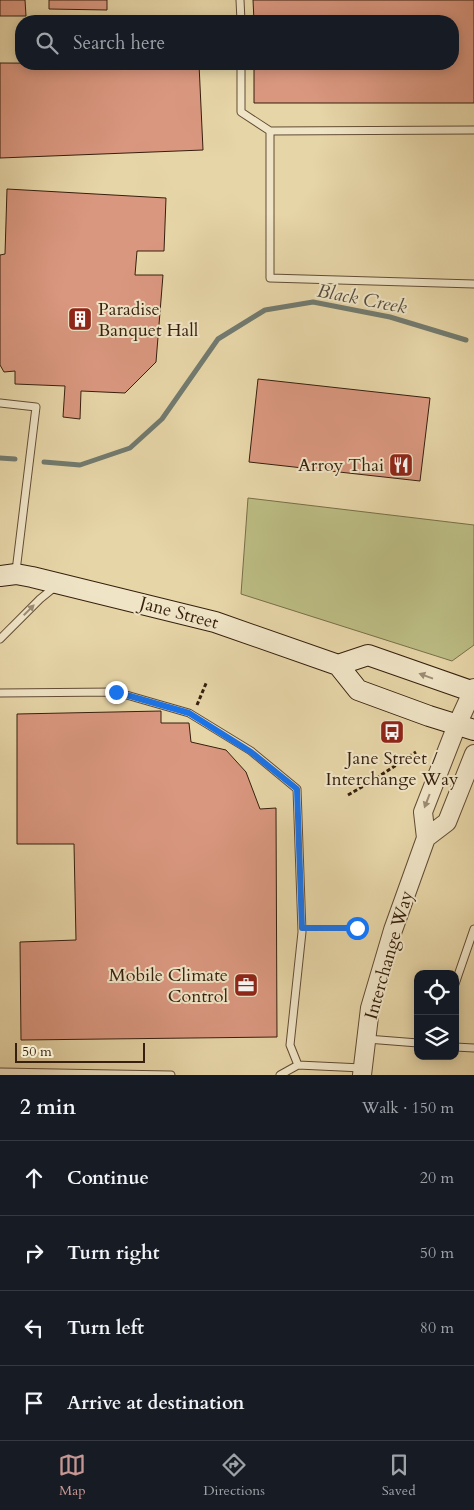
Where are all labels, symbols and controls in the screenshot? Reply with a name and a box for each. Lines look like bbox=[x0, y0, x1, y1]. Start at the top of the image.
search box bbox=[15, 15, 459, 70]
icon: search bbox=[33, 29, 61, 57]
text: Search here bbox=[73, 30, 165, 56]
water label: Black Creek bbox=[315, 278, 410, 321]
place label: Paradise Banquet Hall bbox=[98, 297, 199, 343]
building icon: Paradise Banquet Hall bbox=[67, 306, 93, 332]
restaurant icon: Arroy Thai bbox=[388, 452, 414, 478]
place label: Arroy Thai bbox=[298, 453, 384, 478]
street label: Jane Street bbox=[134, 590, 221, 636]
one-way arrow bbox=[22, 604, 34, 616]
one-way arrow bbox=[418, 672, 433, 680]
route end bbox=[105, 681, 128, 704]
bus stop icon: Jane Street / Interchange Way bbox=[379, 719, 405, 745]
place label: Jane Street / Interchange Way bbox=[325, 746, 459, 792]
one-way arrow bbox=[423, 794, 431, 809]
street label: Interchange Way bbox=[359, 887, 420, 1022]
route start bbox=[346, 917, 369, 940]
place label: Mobile Climate Control bbox=[109, 963, 228, 1009]
map controls bbox=[414, 970, 459, 1060]
button: locate bbox=[414, 970, 459, 1015]
office icon: Mobile Climate Control bbox=[233, 972, 259, 998]
button: layers bbox=[414, 1015, 459, 1060]
scale bar bbox=[15, 1040, 145, 1063]
text: 50 m bbox=[22, 1042, 52, 1061]
text: 2 min bbox=[20, 1093, 76, 1122]
text: Walk · 150 m bbox=[362, 1097, 454, 1119]
icon: ahead bbox=[20, 1164, 48, 1192]
text: Continue bbox=[67, 1165, 149, 1191]
text: 20 m bbox=[420, 1167, 454, 1189]
icon: right bbox=[20, 1239, 48, 1267]
text: Turn right bbox=[67, 1240, 159, 1266]
text: 50 m bbox=[420, 1242, 454, 1264]
icon: left bbox=[20, 1314, 48, 1342]
text: Turn left bbox=[67, 1315, 144, 1341]
text: 80 m bbox=[420, 1317, 454, 1339]
icon: arrive bbox=[20, 1389, 48, 1417]
text: Arrive at destination bbox=[67, 1390, 244, 1416]
tab: Map bbox=[58, 1451, 86, 1500]
tab: Directions bbox=[203, 1451, 265, 1500]
tab: Saved bbox=[382, 1451, 416, 1500]

